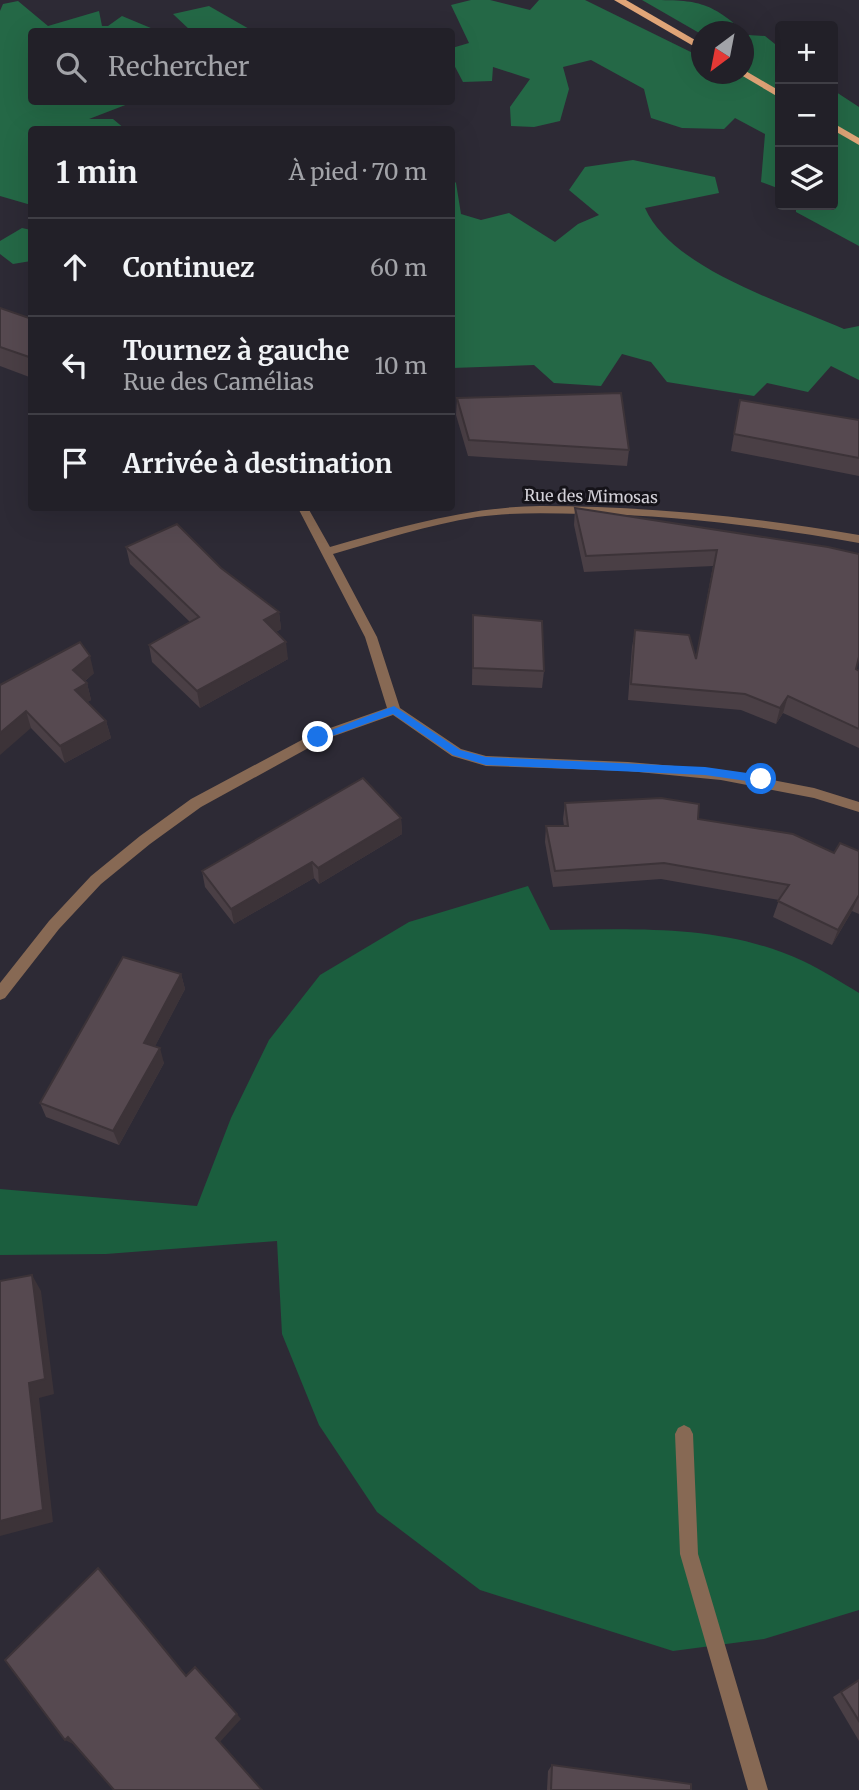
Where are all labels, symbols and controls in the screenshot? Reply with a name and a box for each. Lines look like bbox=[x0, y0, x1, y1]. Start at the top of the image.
north arrow bbox=[691, 21, 754, 84]
map controls bbox=[775, 21, 838, 210]
button: + bbox=[775, 21, 838, 84]
search box bbox=[28, 28, 455, 105]
icon: search bbox=[52, 48, 90, 86]
text: Rechercher bbox=[108, 50, 250, 83]
button: − bbox=[775, 84, 838, 147]
button: layers bbox=[775, 147, 838, 210]
text: 1 min bbox=[56, 153, 138, 191]
text: À pied · 70 m bbox=[289, 157, 427, 186]
icon: ahead bbox=[56, 248, 94, 286]
text: Continuez bbox=[123, 251, 254, 284]
text: 60 m bbox=[370, 253, 427, 282]
text: Tournez à gauche bbox=[123, 334, 349, 367]
icon: left bbox=[56, 346, 94, 384]
text: 10 m bbox=[374, 351, 427, 380]
text: Rue des Camélias bbox=[123, 367, 314, 396]
icon: arrive bbox=[56, 444, 94, 482]
text: Arrivée à destination bbox=[123, 447, 392, 480]
street label: Rue des Mimosas bbox=[524, 485, 658, 507]
route end bbox=[302, 721, 333, 752]
route start bbox=[745, 763, 776, 794]

